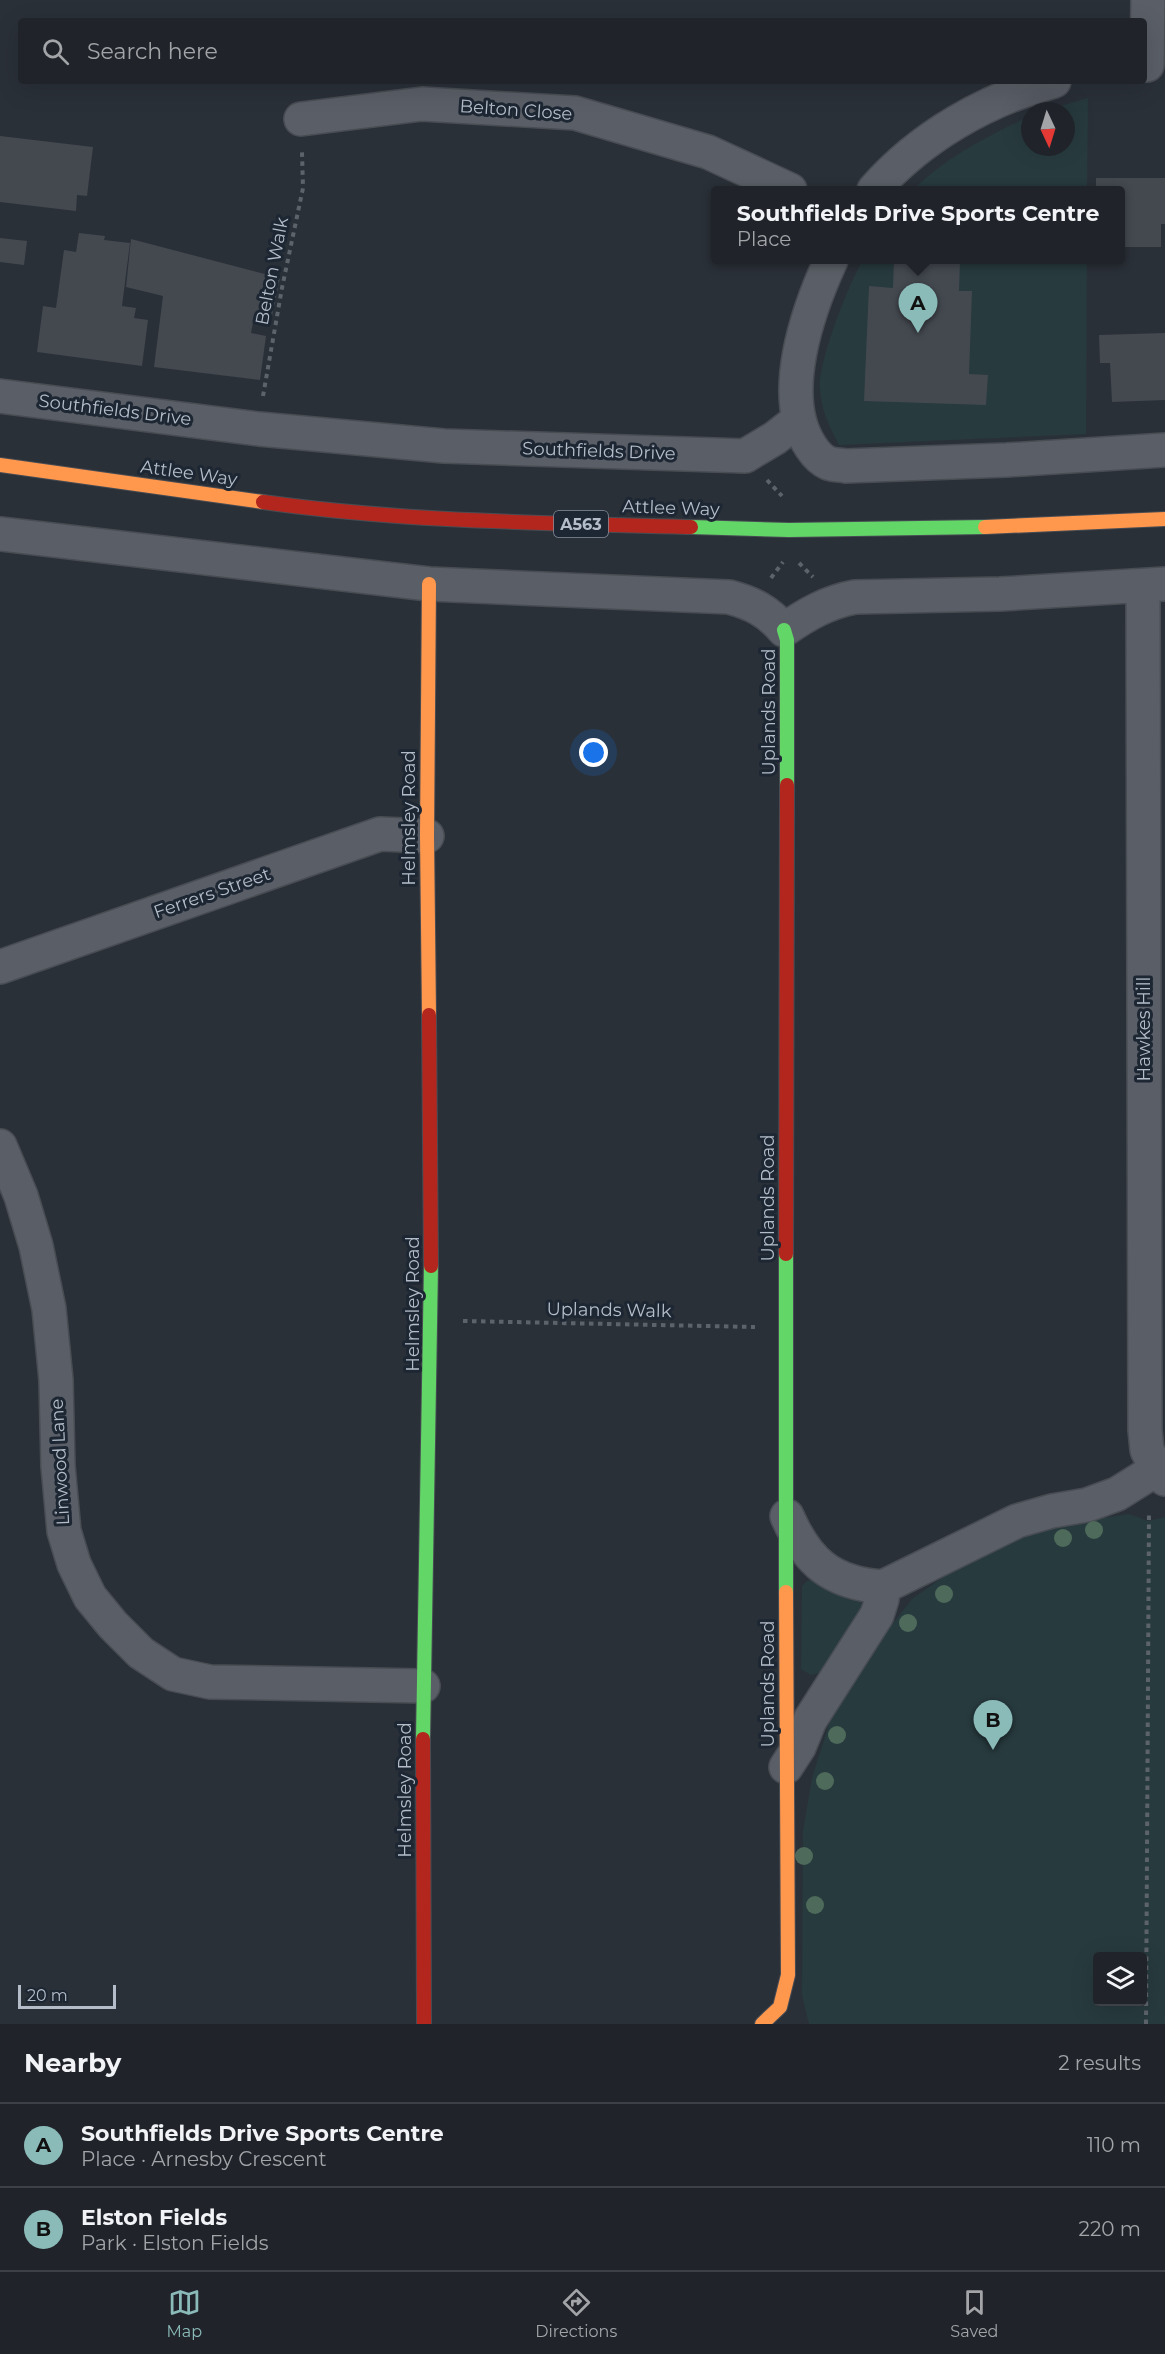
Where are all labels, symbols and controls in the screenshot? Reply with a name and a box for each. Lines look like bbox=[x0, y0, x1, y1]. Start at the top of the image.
search box bbox=[18, 18, 1147, 84]
icon: search bbox=[39, 35, 72, 68]
text: Search here bbox=[87, 38, 218, 65]
street label: Belton Close bbox=[459, 95, 573, 125]
north arrow bbox=[1021, 102, 1075, 156]
popup bbox=[711, 186, 1125, 264]
text: Southfields Drive Sports Centre bbox=[737, 200, 1099, 227]
street label: Belton Walk bbox=[251, 215, 293, 327]
text: Place bbox=[737, 227, 791, 251]
pin: A bbox=[898, 284, 938, 333]
street label: Southfields Drive bbox=[37, 390, 193, 430]
street label: Southfields Drive bbox=[522, 437, 676, 465]
street label: Attlee Way bbox=[139, 455, 239, 491]
street label: Attlee Way bbox=[622, 495, 720, 521]
road number: A563 bbox=[554, 511, 608, 537]
street label: Uplands Road bbox=[758, 649, 780, 775]
your location bbox=[579, 738, 608, 767]
street label: Helmsley Road bbox=[398, 750, 420, 886]
street label: Ferrers Street bbox=[151, 863, 273, 923]
street label: Hawkes Hill bbox=[1133, 977, 1155, 1081]
street label: Uplands Road bbox=[757, 1135, 779, 1261]
street label: Helmsley Road bbox=[402, 1236, 424, 1372]
street label: Uplands Walk bbox=[546, 1298, 672, 1322]
street label: Linwood Lane bbox=[46, 1398, 74, 1526]
street label: Uplands Road bbox=[757, 1621, 779, 1747]
pin: B bbox=[974, 1700, 1012, 1750]
street label: Helmsley Road bbox=[394, 1722, 416, 1858]
map controls bbox=[1093, 1952, 1147, 2006]
button: layers bbox=[1093, 1952, 1147, 2006]
scale bar bbox=[18, 1982, 116, 2010]
text: 20 m bbox=[27, 1986, 68, 2005]
text: Nearby bbox=[24, 2047, 121, 2079]
text: 2 results bbox=[1058, 2051, 1141, 2075]
text: Southfields Drive Sports Centre bbox=[81, 2120, 444, 2147]
text: A bbox=[36, 2133, 51, 2157]
text: 110 m bbox=[1087, 2133, 1141, 2157]
text: Place · Arnesby Crescent bbox=[81, 2147, 327, 2171]
text: Elston Fields bbox=[81, 2204, 227, 2231]
text: B bbox=[36, 2217, 51, 2241]
text: 220 m bbox=[1079, 2217, 1141, 2241]
text: Park · Elston Fields bbox=[81, 2231, 269, 2255]
tab: Map bbox=[167, 2286, 202, 2341]
tab: Directions bbox=[535, 2286, 617, 2341]
tab: Saved bbox=[950, 2286, 998, 2341]

